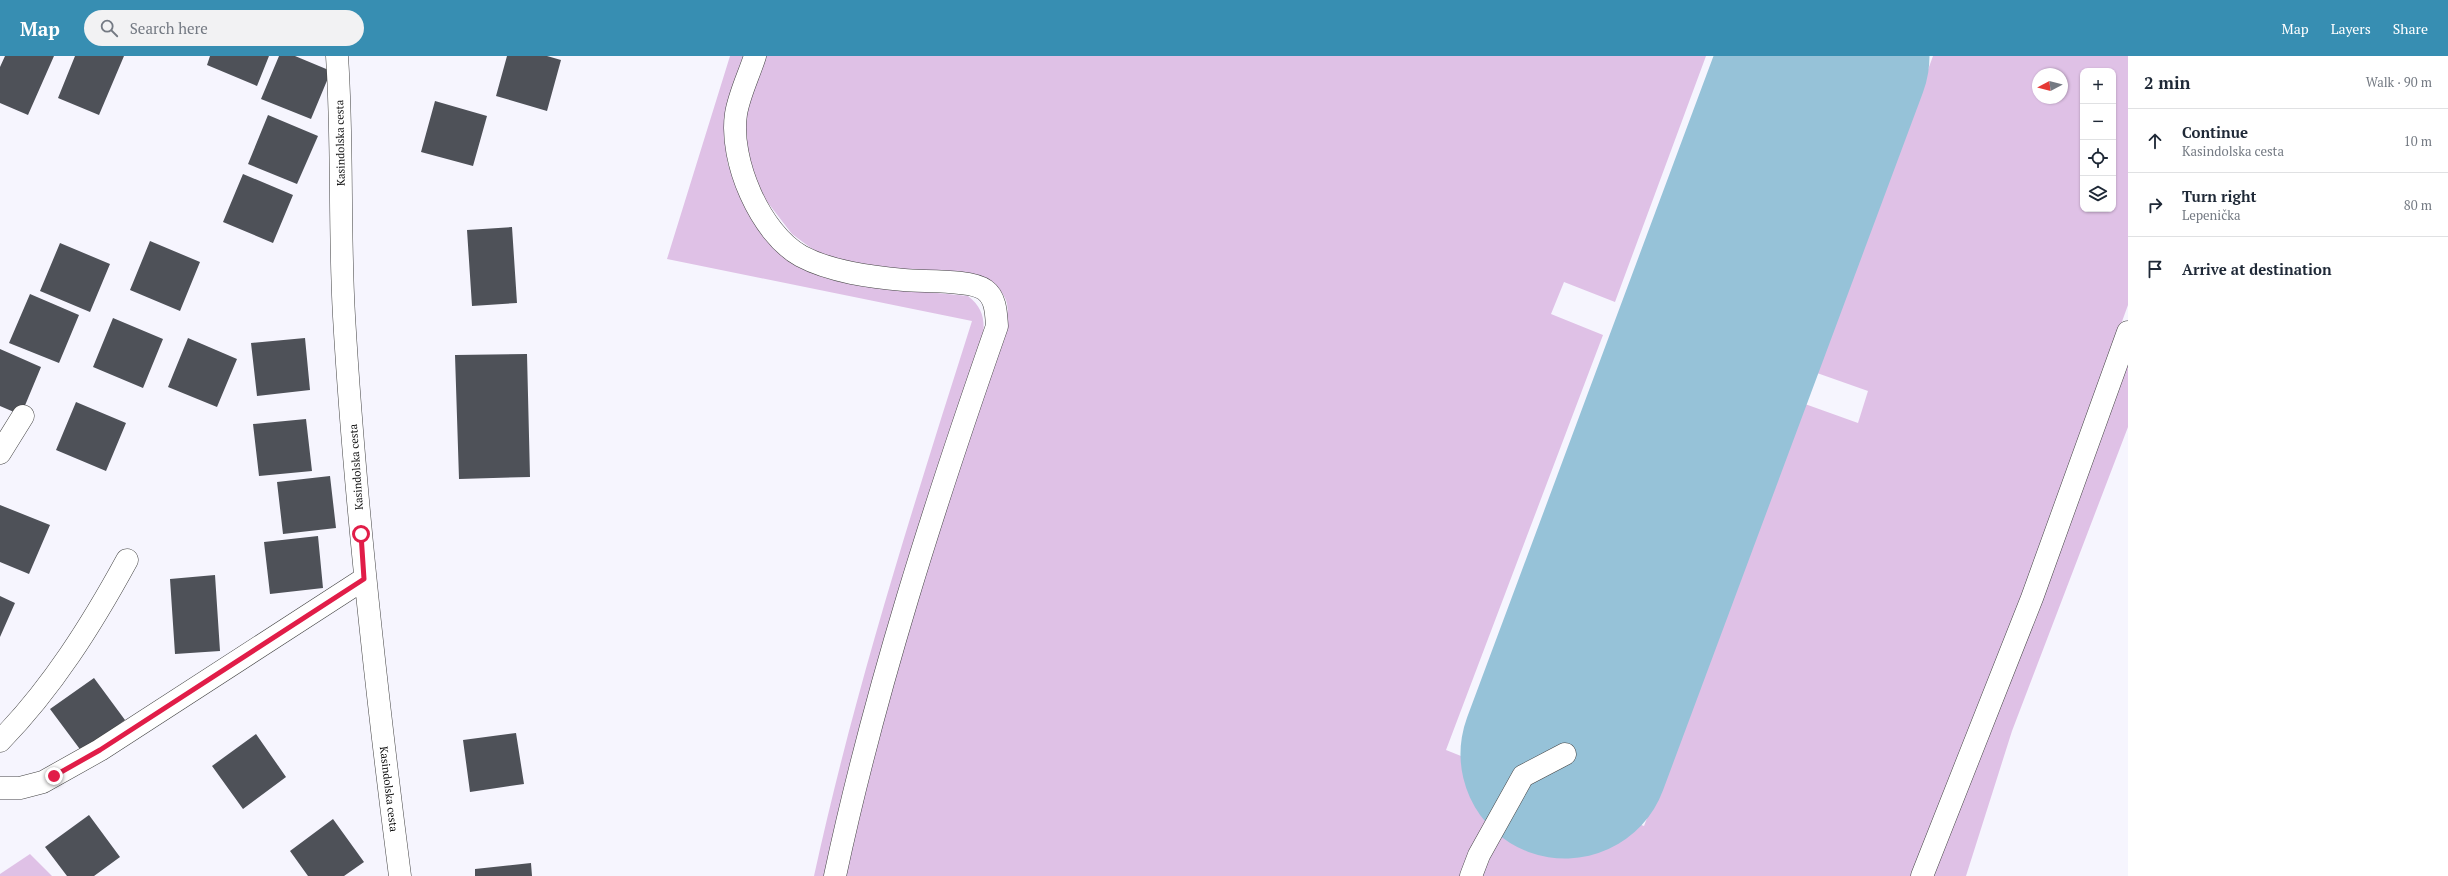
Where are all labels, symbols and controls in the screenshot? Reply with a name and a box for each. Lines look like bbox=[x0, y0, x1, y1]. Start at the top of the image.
search box bbox=[84, 10, 364, 46]
text: Map bbox=[20, 16, 60, 41]
icon: search bbox=[98, 17, 120, 39]
text: Search here bbox=[130, 18, 208, 38]
text: Map bbox=[2282, 19, 2309, 38]
text: Layers bbox=[2331, 19, 2371, 38]
text: Share bbox=[2393, 19, 2428, 38]
north arrow bbox=[2032, 68, 2068, 104]
map controls bbox=[2080, 68, 2116, 212]
button: + bbox=[2080, 68, 2116, 104]
text: 2 min bbox=[2144, 71, 2191, 94]
text: Walk · 90 m bbox=[2366, 73, 2432, 91]
street label: Kasindolska cesta bbox=[332, 99, 348, 186]
button: − bbox=[2080, 104, 2116, 140]
text: Continue bbox=[2182, 122, 2248, 142]
icon: ahead bbox=[2144, 130, 2166, 152]
text: 10 m bbox=[2404, 132, 2432, 150]
button: locate bbox=[2080, 140, 2116, 176]
text: Kasindolska cesta bbox=[2182, 142, 2284, 160]
button: layers bbox=[2080, 176, 2116, 212]
text: Turn right bbox=[2182, 186, 2257, 206]
icon: right bbox=[2144, 194, 2166, 216]
text: 80 m bbox=[2404, 196, 2432, 214]
text: Lepenička bbox=[2182, 206, 2241, 224]
icon: arrive bbox=[2144, 258, 2166, 280]
text: Arrive at destination bbox=[2182, 259, 2332, 279]
street label: Kasindolska cesta bbox=[346, 423, 366, 511]
route start bbox=[352, 525, 370, 543]
street label: Kasindolska cesta bbox=[377, 745, 401, 833]
route end bbox=[45, 767, 63, 785]

